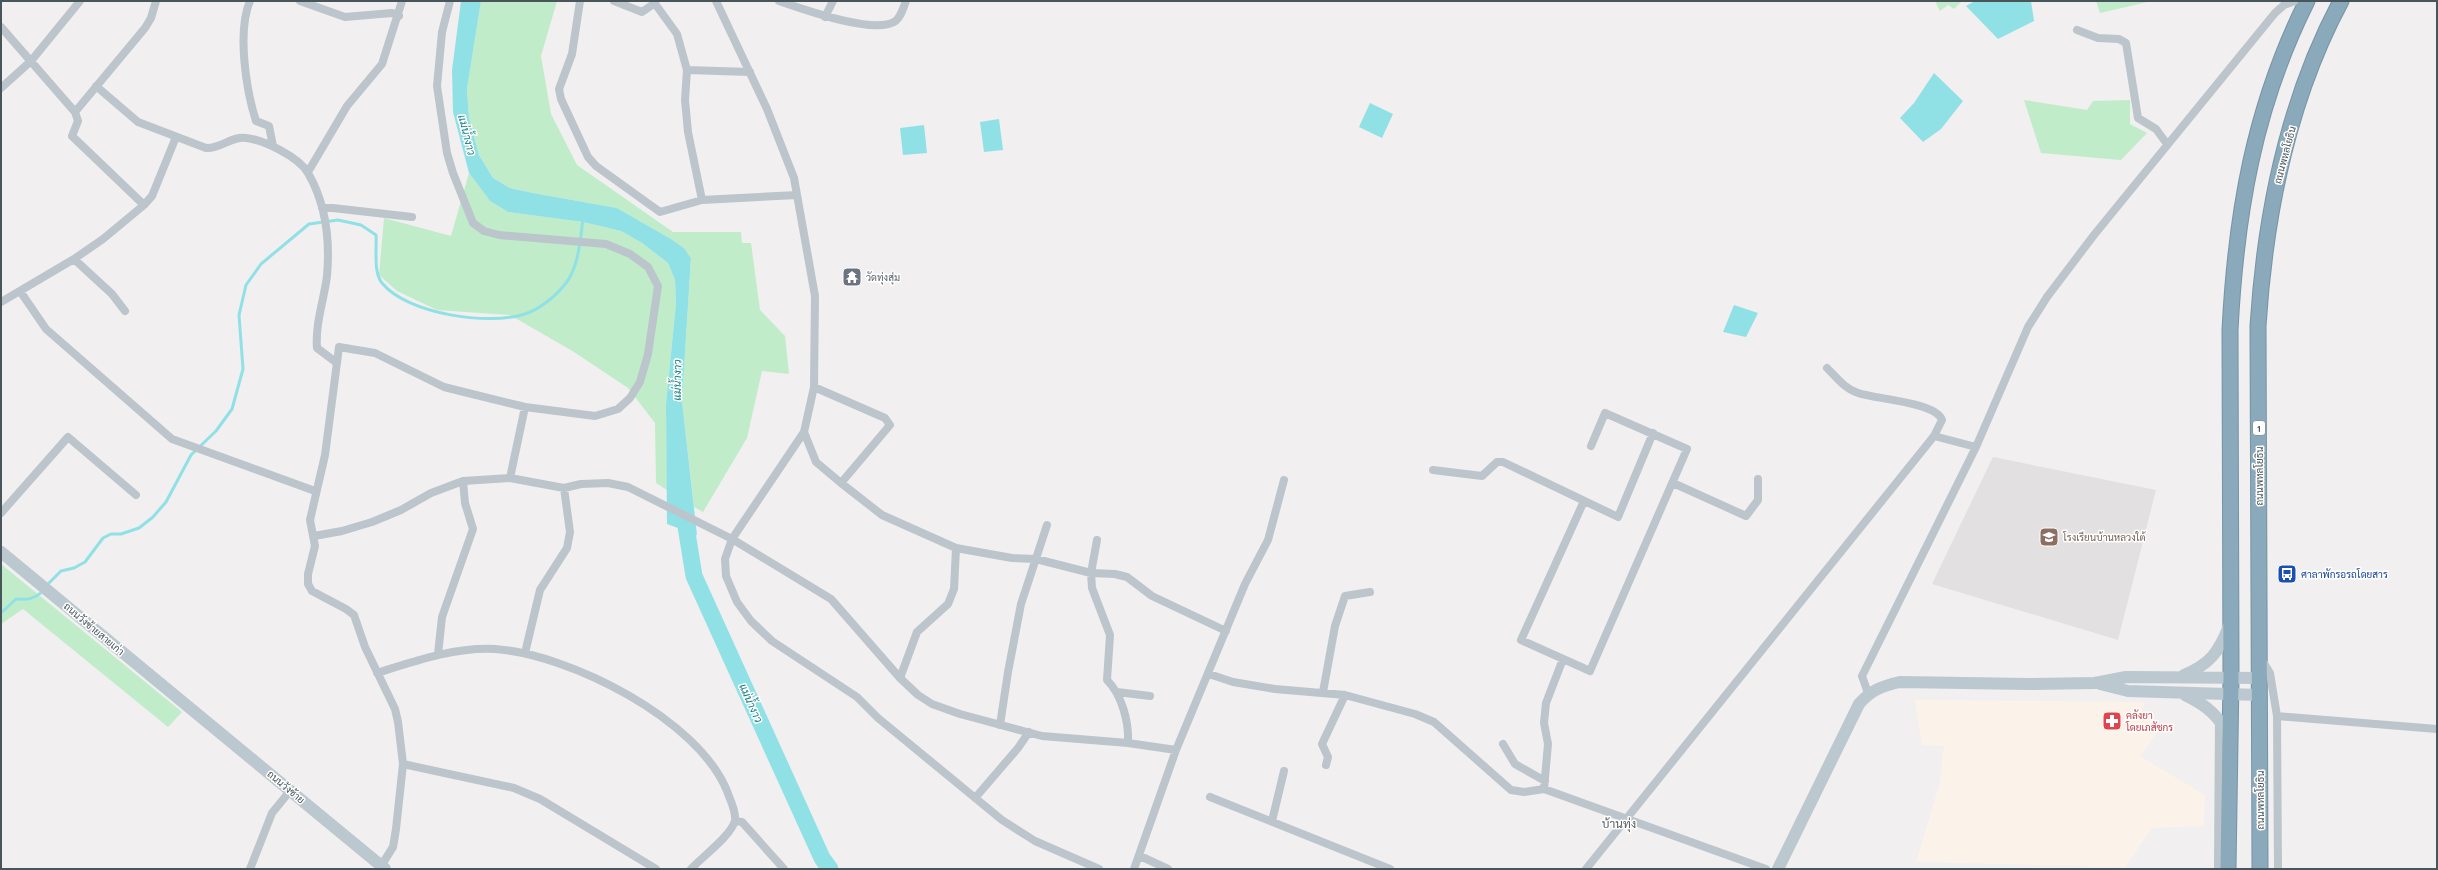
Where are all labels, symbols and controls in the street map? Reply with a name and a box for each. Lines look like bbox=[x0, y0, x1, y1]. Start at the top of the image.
water label: แม่น้ำงาว bbox=[455, 112, 483, 157]
street label: ถนนพหลโยธิน bbox=[2271, 125, 2299, 185]
temple icon: วัดทุ่งสุ่ม bbox=[841, 266, 863, 288]
place label: วัดทุ่งสุ่ม bbox=[866, 271, 900, 285]
water label: แม่น้ำงาว bbox=[666, 359, 684, 401]
road number: 1 bbox=[2253, 421, 2265, 435]
street label: ถนนพหลโยธิน bbox=[2253, 446, 2266, 506]
school or university icon: โรงเรียนบ้านหลวงใต้ bbox=[2038, 526, 2060, 548]
place label: โรงเรียนบ้านหลวงใต้ bbox=[2062, 531, 2146, 544]
bus stop icon: ศาลาพักรอรถโดยสาร bbox=[2276, 563, 2298, 585]
place label: ศาลาพักรอรถโดยสาร bbox=[2301, 568, 2388, 581]
street label: ถนนวังซ้ายสายเก่า bbox=[61, 600, 127, 658]
water label: แม่น้ำงาว bbox=[736, 680, 770, 725]
place label: คลังยา โดยเภสัชกร bbox=[2125, 709, 2173, 734]
pharmacy icon: คลังยา โดยเภสัชกร bbox=[2101, 710, 2123, 732]
street label: ถนนวังซ้าย bbox=[265, 768, 307, 806]
street label: ถนนพหลโยธิน bbox=[2254, 770, 2267, 830]
district label: บ้านทุ่ง bbox=[1602, 816, 1636, 833]

